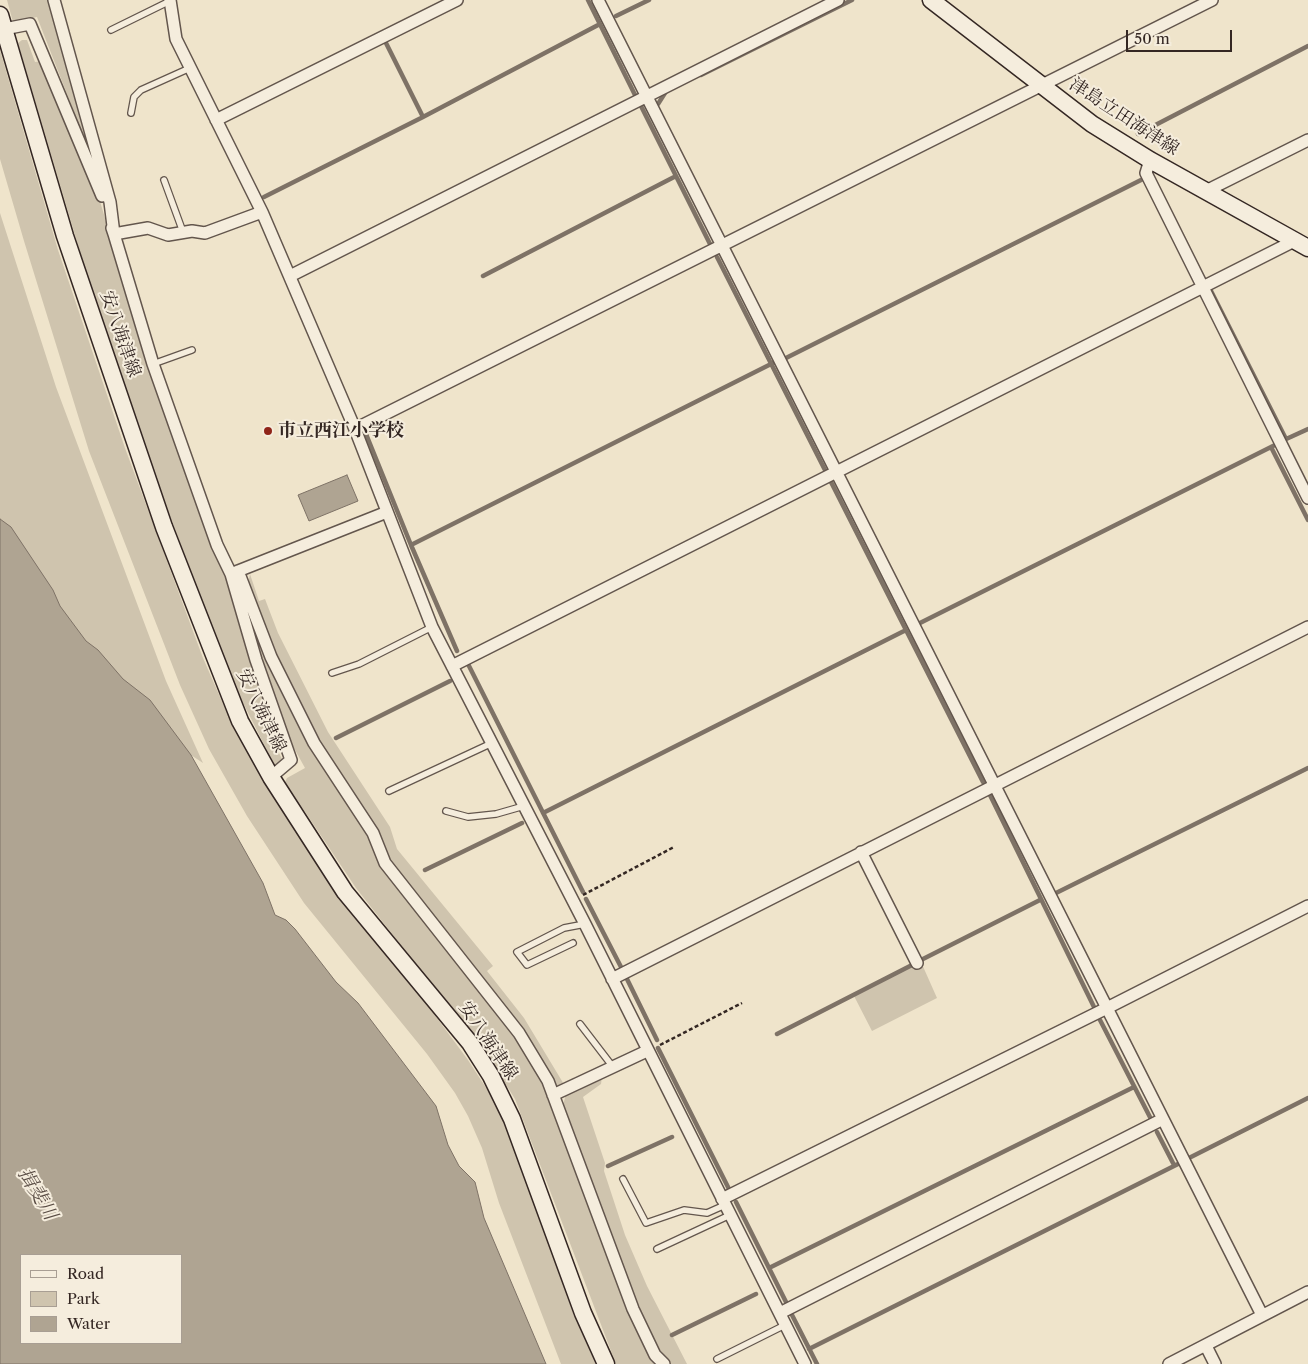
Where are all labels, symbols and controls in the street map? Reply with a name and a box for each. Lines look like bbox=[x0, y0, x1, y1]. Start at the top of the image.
scale bar bbox=[1128, 20, 1234, 52]
text: 50 m bbox=[1134, 29, 1170, 48]
street label: 津島立田海津線 bbox=[1065, 74, 1183, 160]
street label: 安八海津線 bbox=[95, 288, 145, 380]
place label: 市立西江小学校 bbox=[278, 420, 404, 442]
marker: 市立西江小学校 bbox=[262, 425, 274, 437]
street label: 安八海津線 bbox=[232, 666, 290, 756]
street label: 安八海津線 bbox=[454, 998, 522, 1084]
water label: 揖斐川 bbox=[13, 1164, 61, 1224]
legend bbox=[20, 1254, 182, 1344]
text: Road bbox=[67, 1264, 104, 1283]
text: Park bbox=[67, 1289, 100, 1308]
text: Water bbox=[67, 1314, 110, 1333]

